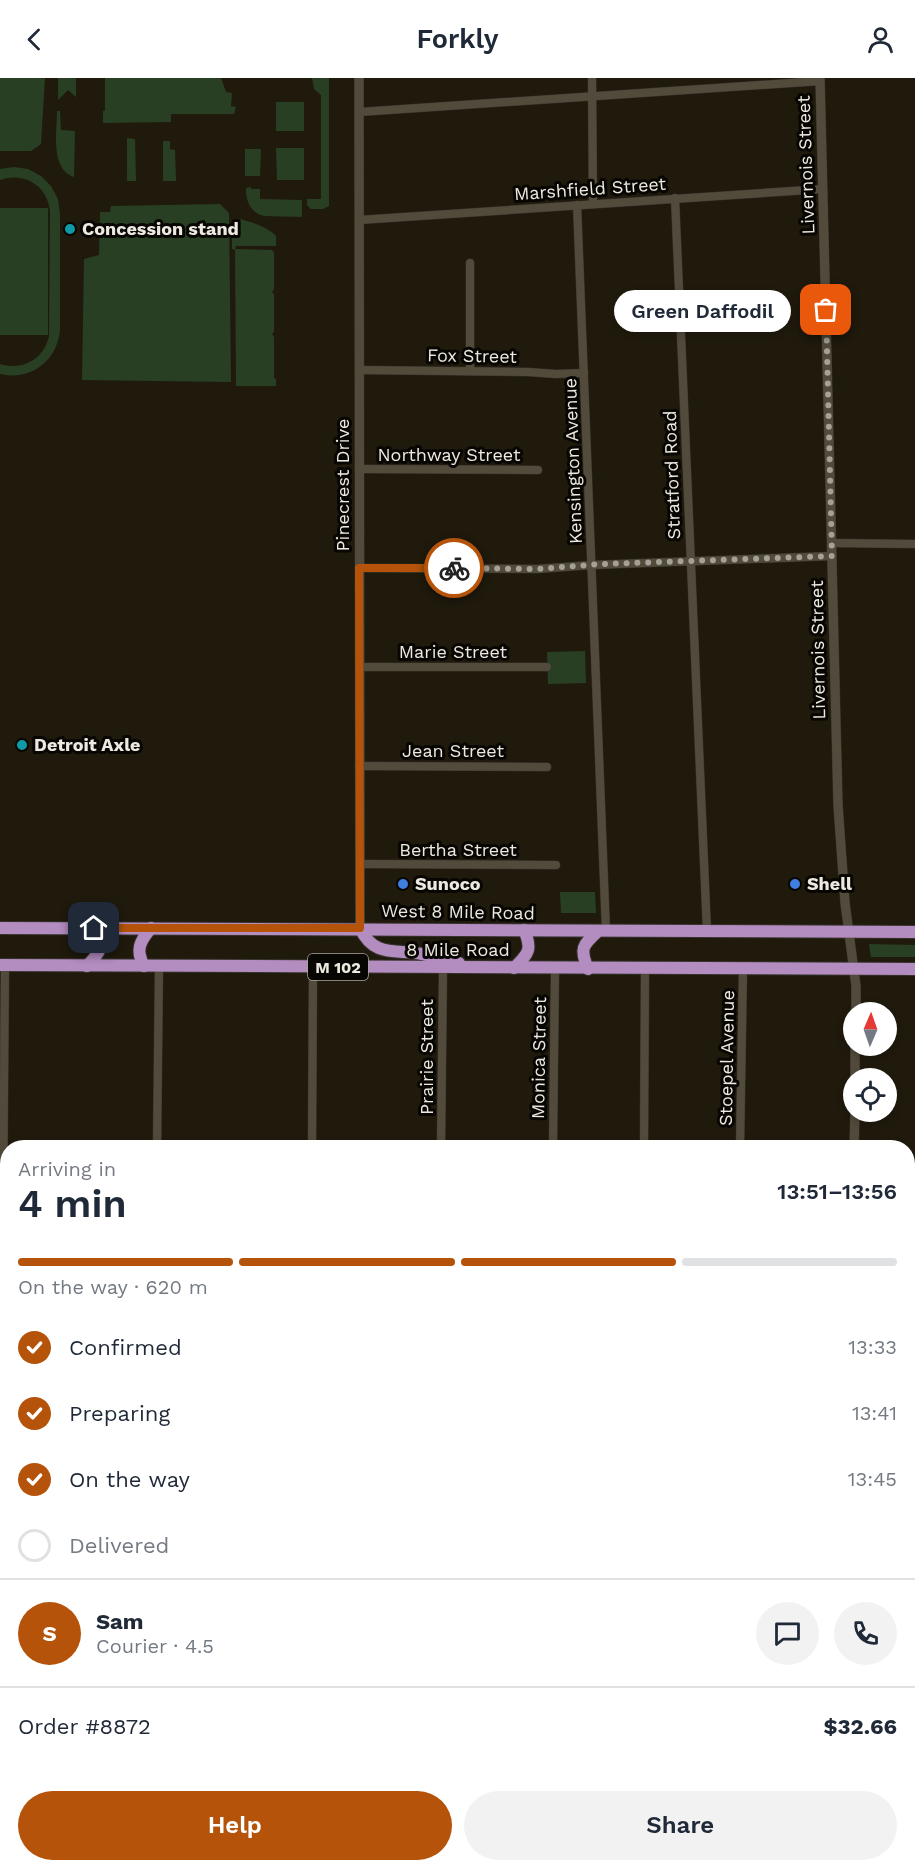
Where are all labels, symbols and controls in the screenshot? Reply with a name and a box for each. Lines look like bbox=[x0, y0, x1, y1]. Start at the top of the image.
icon: back bbox=[18, 23, 51, 56]
text: Forkly bbox=[417, 23, 498, 55]
icon: person bbox=[864, 23, 897, 56]
street label: Livernois Street bbox=[793, 95, 818, 235]
street label: Marshfield Street bbox=[513, 173, 667, 204]
place label: Concession stand bbox=[82, 218, 239, 239]
marker: Concession stand bbox=[63, 222, 77, 236]
pin bbox=[800, 284, 851, 335]
callout: Green Daffodil bbox=[613, 289, 790, 331]
icon: bag bbox=[809, 293, 842, 326]
text: Green Daffodil bbox=[631, 299, 774, 323]
street label: Fox Street bbox=[427, 344, 518, 367]
street label: Kensington Avenue bbox=[559, 378, 586, 544]
street label: Stratford Road bbox=[659, 410, 684, 540]
street label: Pinecrest Drive bbox=[332, 419, 353, 551]
street label: Northway Street bbox=[378, 444, 521, 465]
courier bbox=[424, 538, 484, 598]
icon: bike bbox=[438, 552, 471, 585]
street label: Livernois Street bbox=[806, 580, 829, 720]
street label: Marie Street bbox=[399, 641, 508, 662]
place label: Detroit Axle bbox=[34, 734, 140, 755]
marker: Detroit Axle bbox=[15, 738, 29, 752]
street label: Jean Street bbox=[402, 740, 504, 761]
street label: Bertha Street bbox=[399, 839, 517, 860]
place label: Sunoco bbox=[415, 873, 481, 894]
place label: Shell bbox=[807, 873, 852, 894]
marker: Sunoco bbox=[396, 877, 410, 891]
marker: Shell bbox=[788, 877, 802, 891]
street label: West 8 Mile Road bbox=[381, 900, 535, 923]
pin bbox=[68, 902, 119, 953]
icon: home bbox=[77, 911, 110, 944]
street label: 8 Mile Road bbox=[406, 939, 510, 960]
road number: M 102 bbox=[308, 954, 368, 980]
street label: Stoepel Avenue bbox=[715, 990, 738, 1126]
street label: Monica Street bbox=[527, 996, 550, 1119]
street label: Prairie Street bbox=[416, 999, 437, 1115]
north arrow bbox=[843, 1002, 897, 1056]
map controls bbox=[843, 1002, 897, 1122]
button: locate bbox=[843, 1068, 897, 1122]
text: Arriving in bbox=[18, 1157, 116, 1181]
text: 13:51–13:56 bbox=[777, 1179, 897, 1204]
text: 4 min bbox=[18, 1181, 127, 1226]
text: On the way · 620 m bbox=[18, 1275, 208, 1299]
icon: check bbox=[18, 1331, 51, 1364]
text: Confirmed bbox=[69, 1335, 182, 1360]
text: 13:33 bbox=[848, 1335, 897, 1359]
icon: check bbox=[18, 1397, 51, 1430]
text: Preparing bbox=[69, 1401, 170, 1426]
text: 13:41 bbox=[852, 1401, 897, 1425]
icon: check bbox=[18, 1463, 51, 1496]
text: On the way bbox=[69, 1467, 190, 1492]
text: 13:45 bbox=[848, 1467, 897, 1491]
text: Delivered bbox=[69, 1533, 169, 1558]
button: chat bbox=[756, 1602, 819, 1665]
button: phone bbox=[834, 1602, 897, 1665]
text: Sam bbox=[96, 1609, 144, 1634]
text: S bbox=[42, 1621, 57, 1646]
text: Courier · 4.5 bbox=[96, 1634, 214, 1658]
text: Order #8872 bbox=[18, 1714, 151, 1739]
text: $32.66 bbox=[823, 1714, 897, 1739]
button: Help bbox=[18, 1791, 452, 1860]
button: Share bbox=[464, 1791, 897, 1860]

